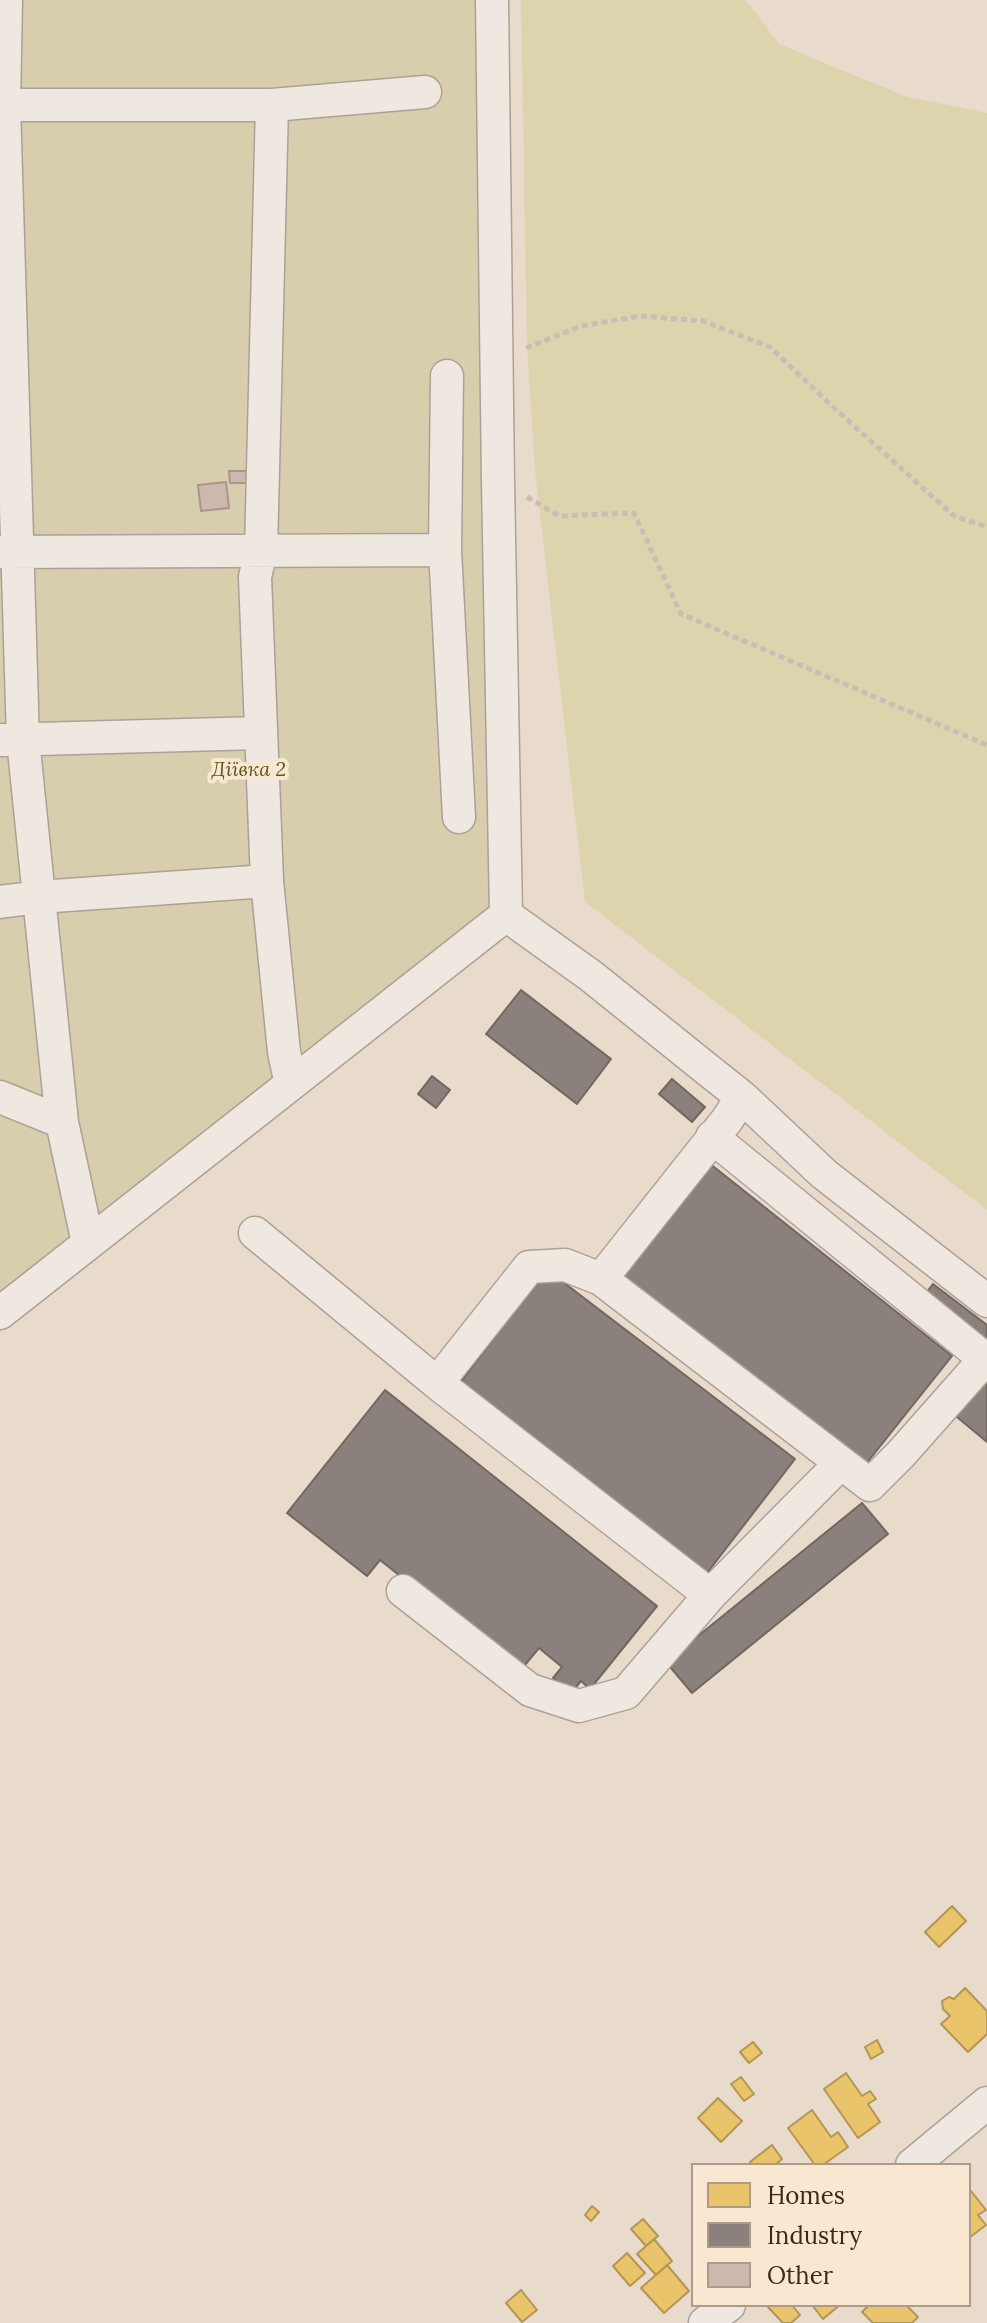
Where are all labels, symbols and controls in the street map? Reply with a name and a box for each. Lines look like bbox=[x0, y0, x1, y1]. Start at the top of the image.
park label: Діївка 2 bbox=[212, 758, 286, 782]
legend bbox=[691, 2163, 971, 2307]
text: Homes bbox=[767, 2180, 845, 2211]
text: Industry bbox=[767, 2220, 862, 2251]
text: Other bbox=[767, 2260, 833, 2291]

